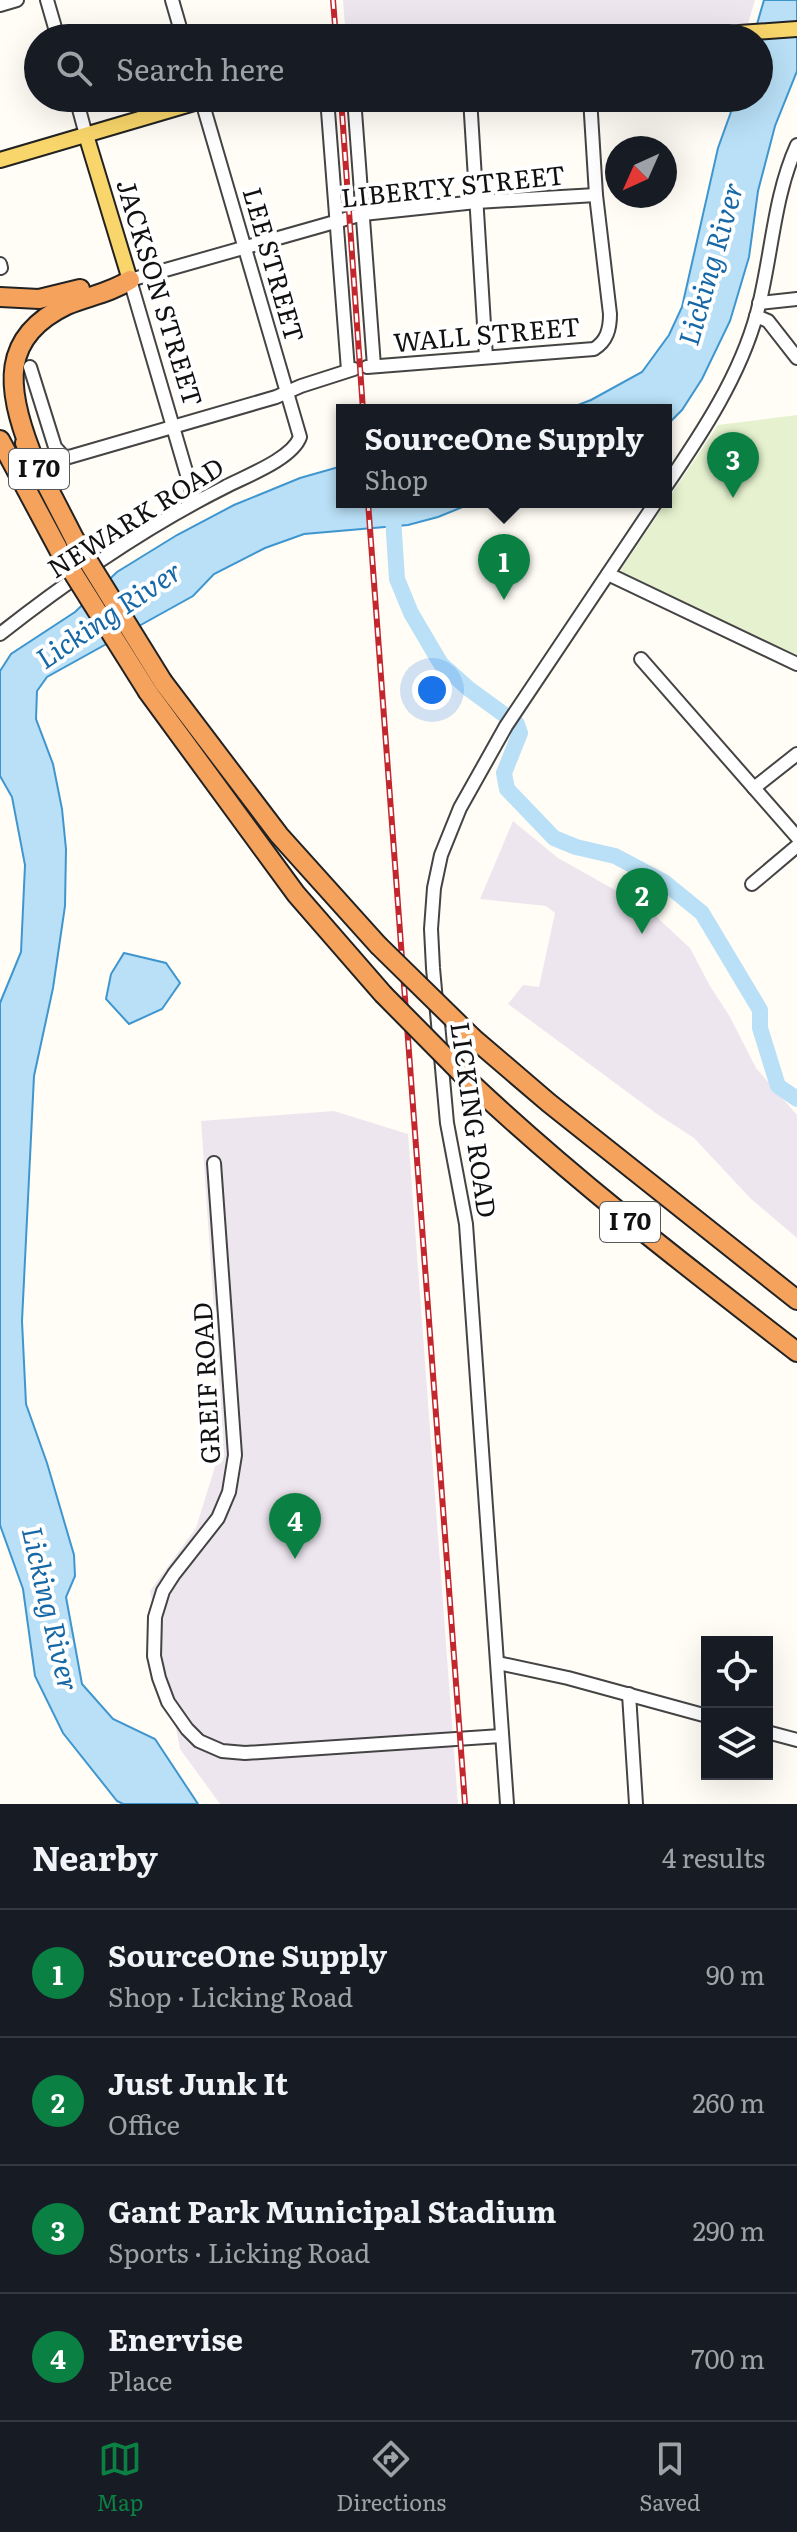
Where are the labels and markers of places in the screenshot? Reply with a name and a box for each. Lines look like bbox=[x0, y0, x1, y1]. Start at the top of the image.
pin: 3 bbox=[707, 432, 759, 498]
pin: 1 bbox=[478, 534, 530, 600]
pin: 2 bbox=[616, 868, 668, 934]
pin: 4 bbox=[269, 1493, 321, 1559]

